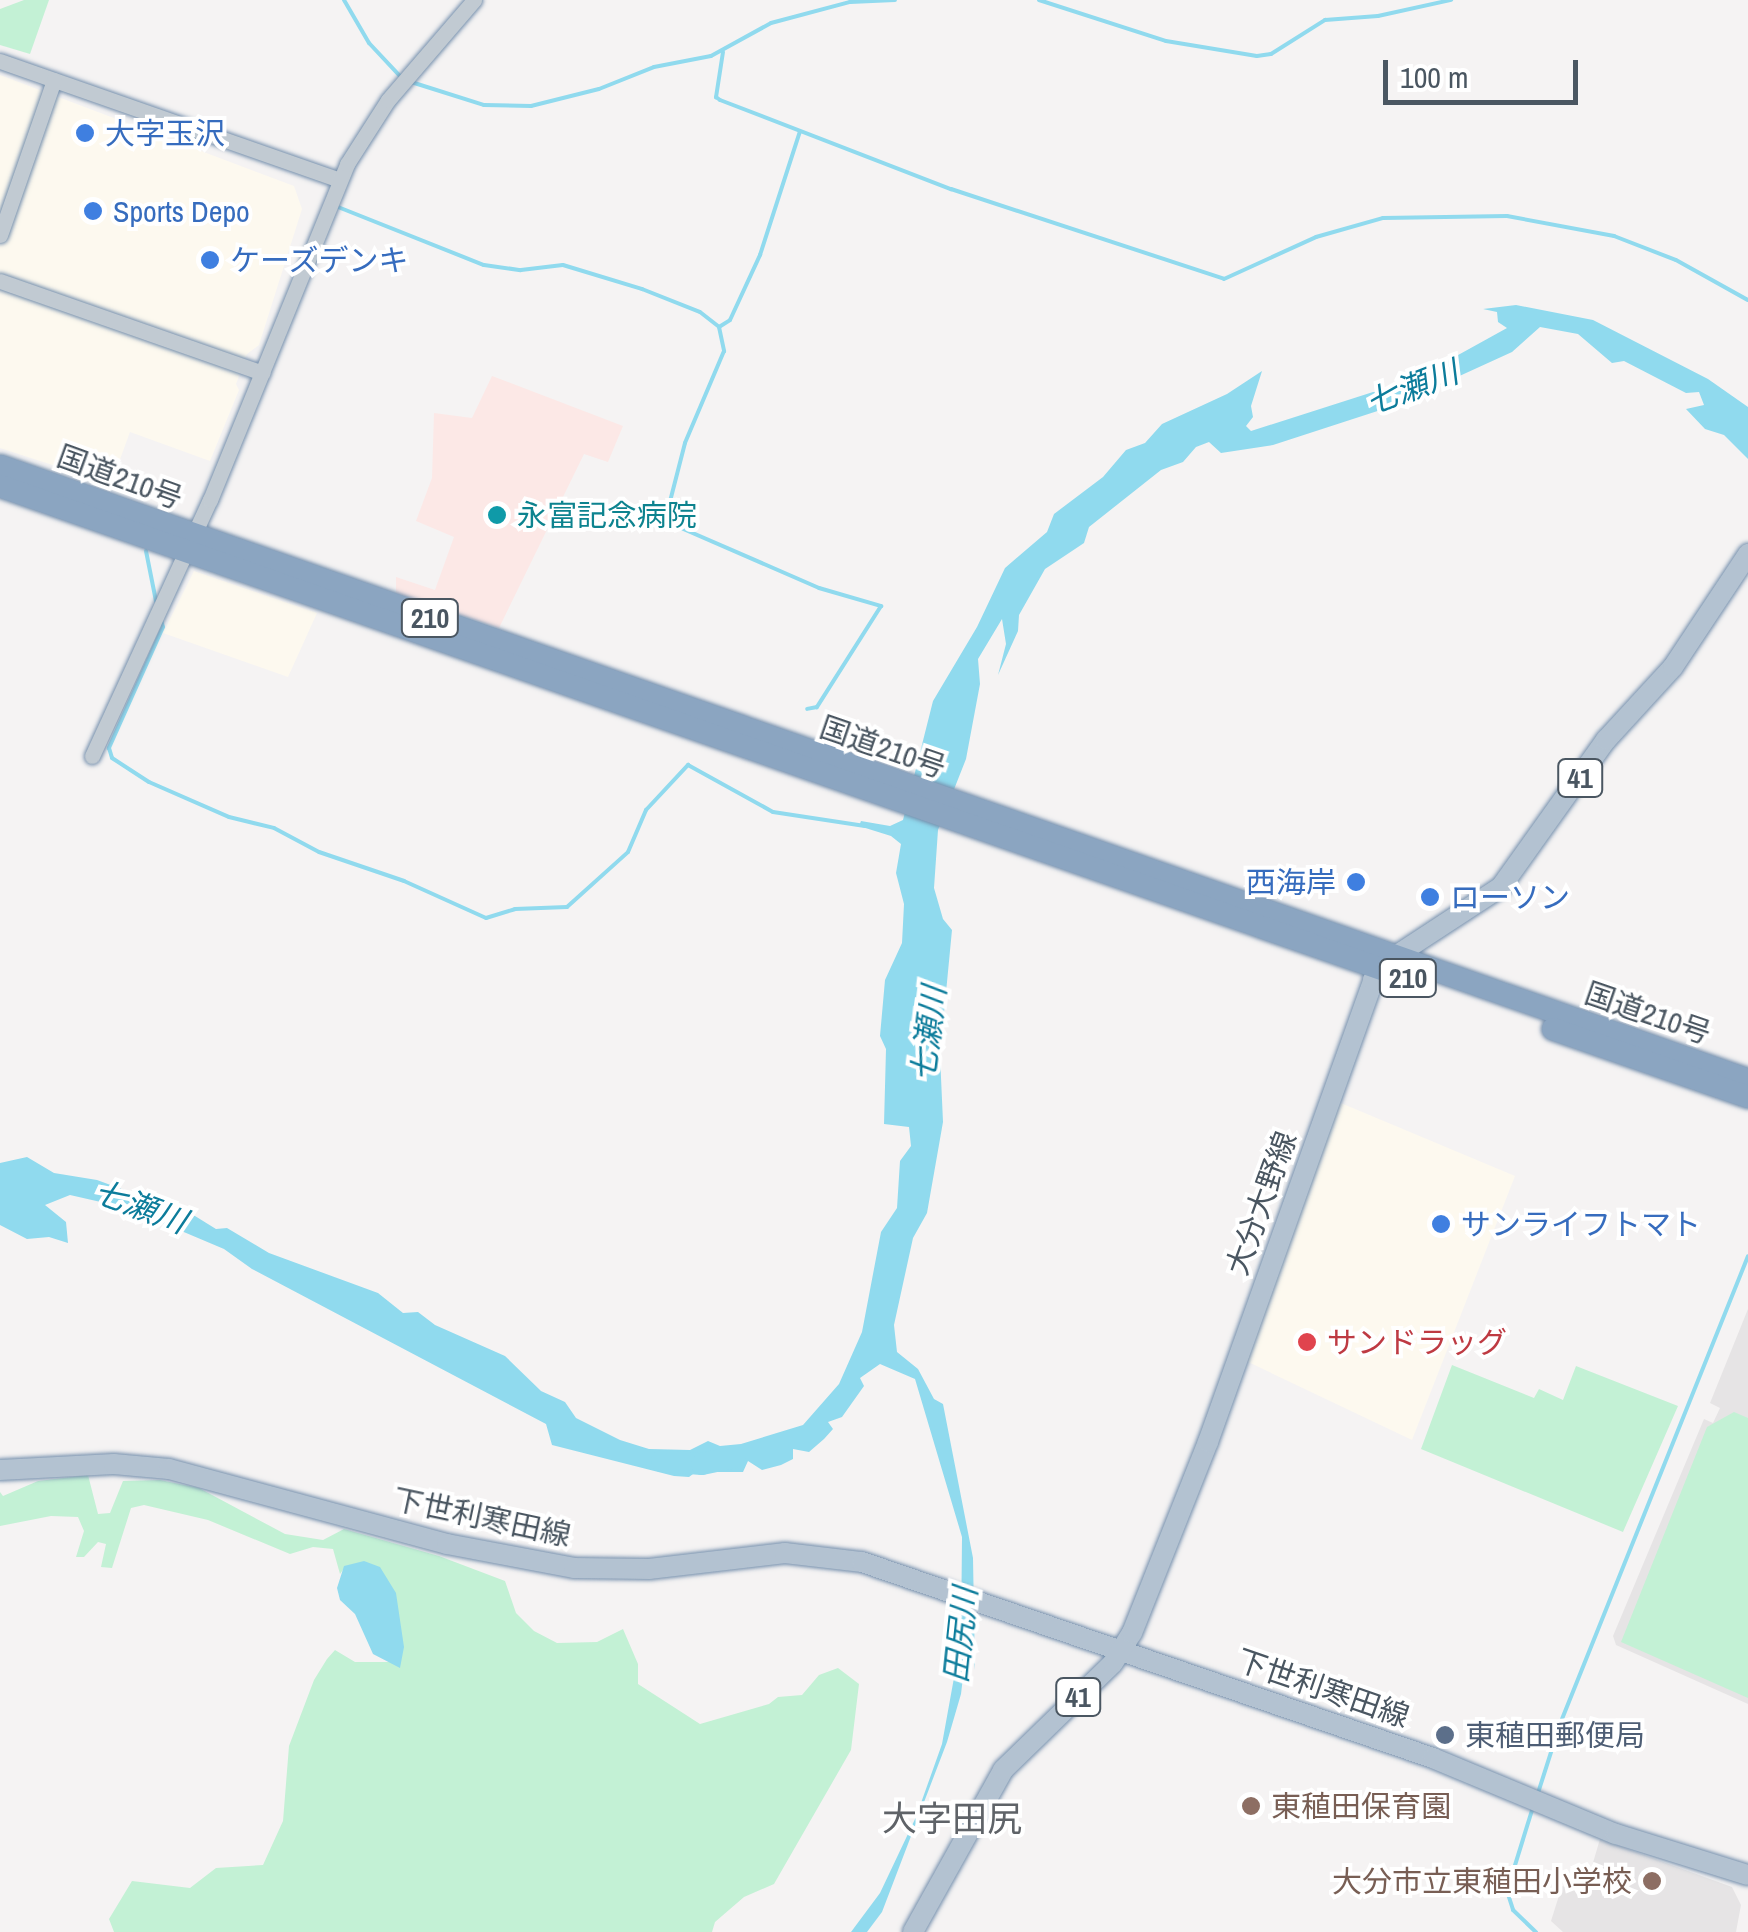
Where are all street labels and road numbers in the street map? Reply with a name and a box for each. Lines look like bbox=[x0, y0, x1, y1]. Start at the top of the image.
street label: 国道210号 bbox=[52, 438, 188, 516]
road number: 210 bbox=[400, 595, 460, 641]
street label: 国道210号 bbox=[815, 709, 951, 785]
road number: 41 bbox=[1555, 755, 1605, 801]
road number: 210 bbox=[1378, 955, 1438, 1001]
street label: 国道210号 bbox=[1580, 975, 1716, 1051]
street label: 大分大野線 bbox=[1218, 1126, 1304, 1280]
street label: 下世利寒田線 bbox=[390, 1481, 574, 1553]
street label: 下世利寒田線 bbox=[1232, 1642, 1414, 1734]
road number: 41 bbox=[1053, 1674, 1103, 1720]

